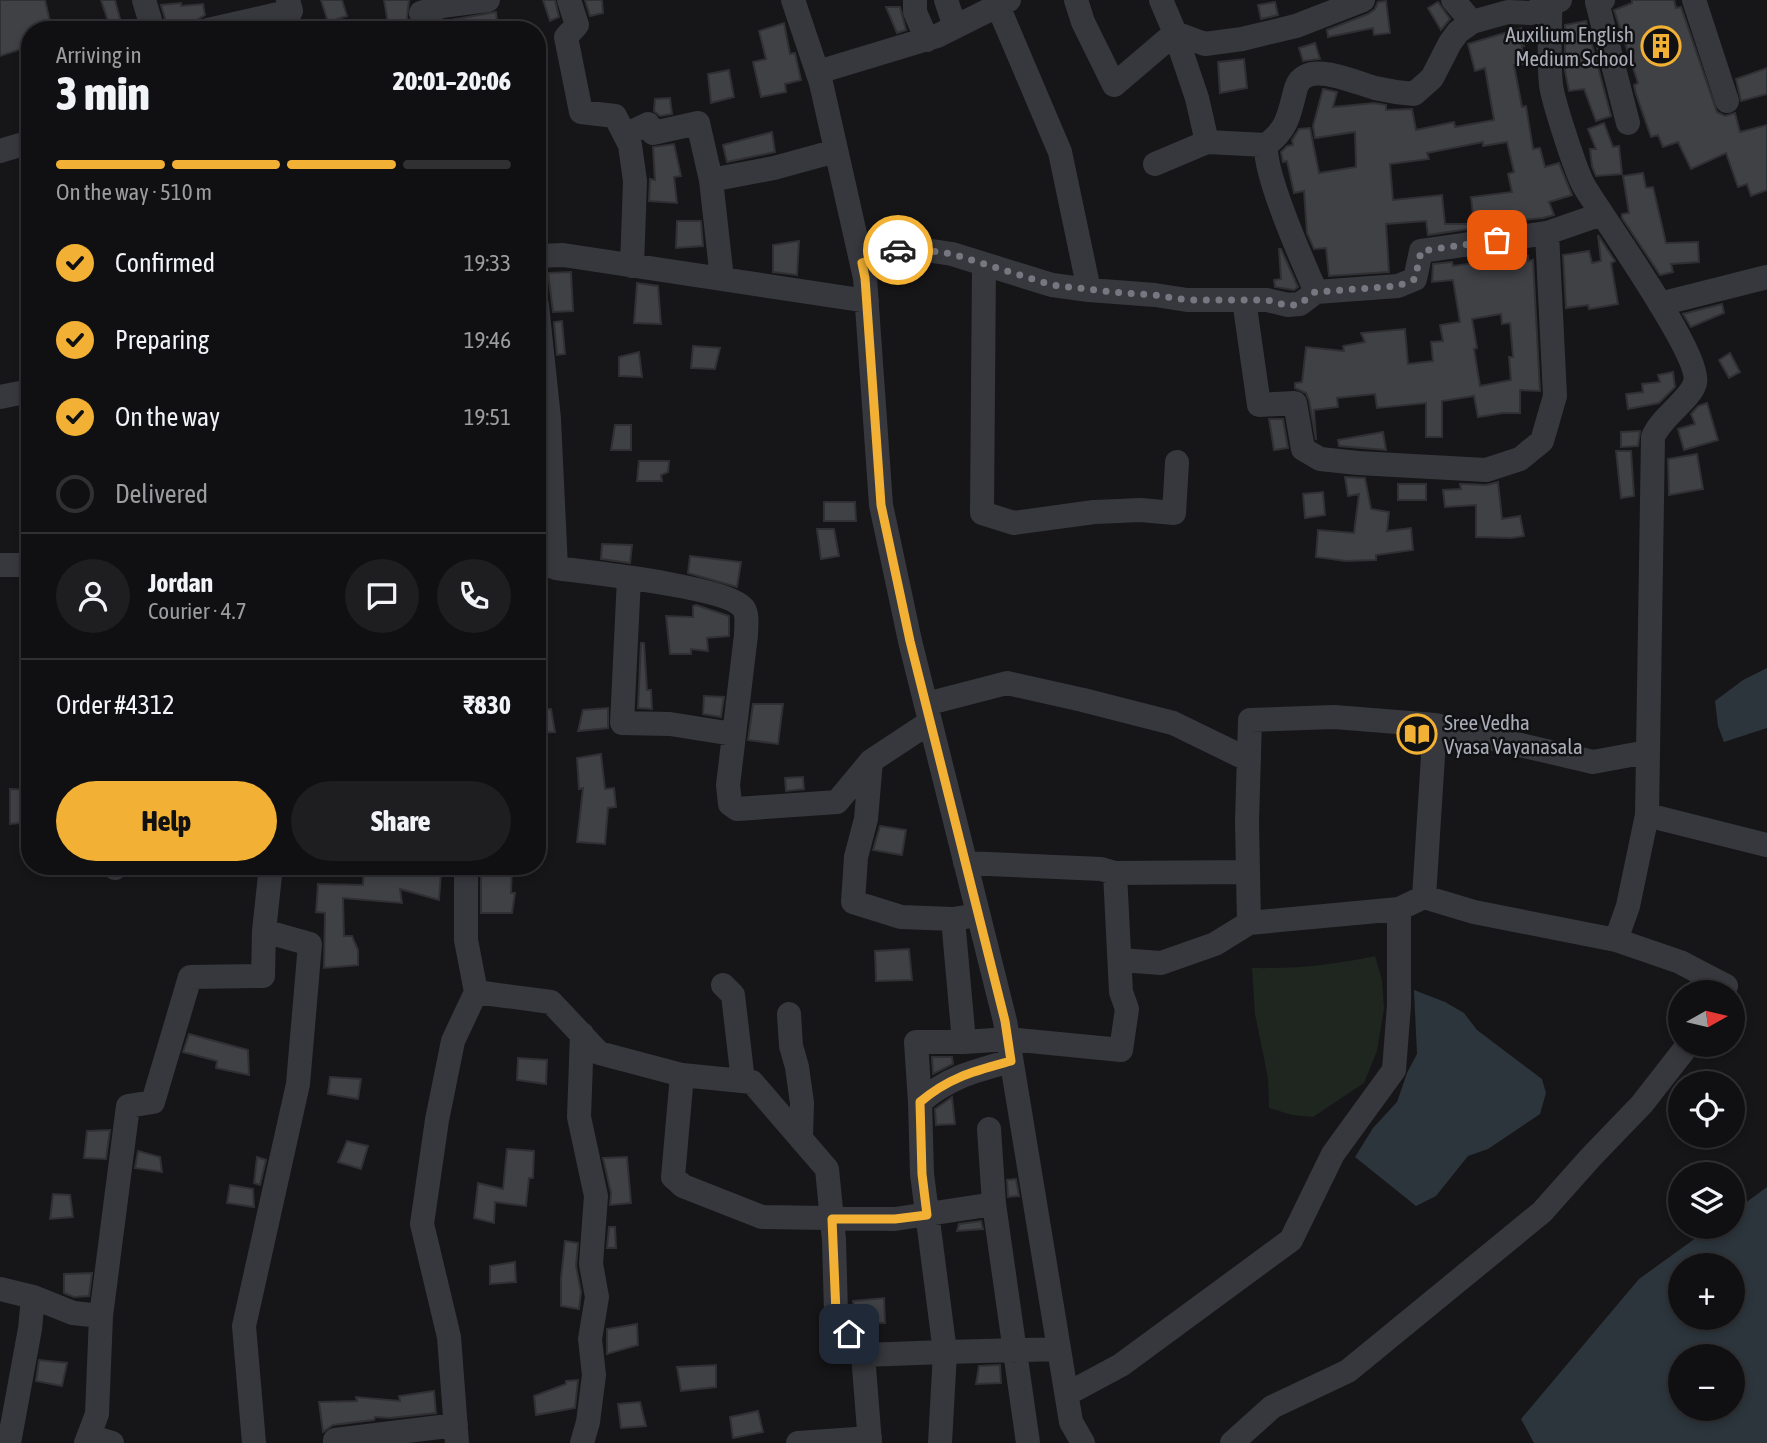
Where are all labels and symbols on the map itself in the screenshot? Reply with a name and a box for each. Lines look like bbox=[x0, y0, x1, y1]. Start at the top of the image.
place label: Auxilium English Medium School bbox=[1506, 22, 1634, 70]
building icon: Auxilium English Medium School bbox=[1640, 25, 1682, 67]
pin bbox=[1467, 210, 1527, 270]
courier bbox=[863, 215, 933, 285]
place label: Sree Vedha Vyasa Vayanasala bbox=[1444, 710, 1583, 758]
library icon: Sree Vedha Vyasa Vayanasala bbox=[1396, 713, 1438, 755]
north arrow bbox=[1668, 980, 1745, 1057]
pin bbox=[819, 1304, 879, 1364]

